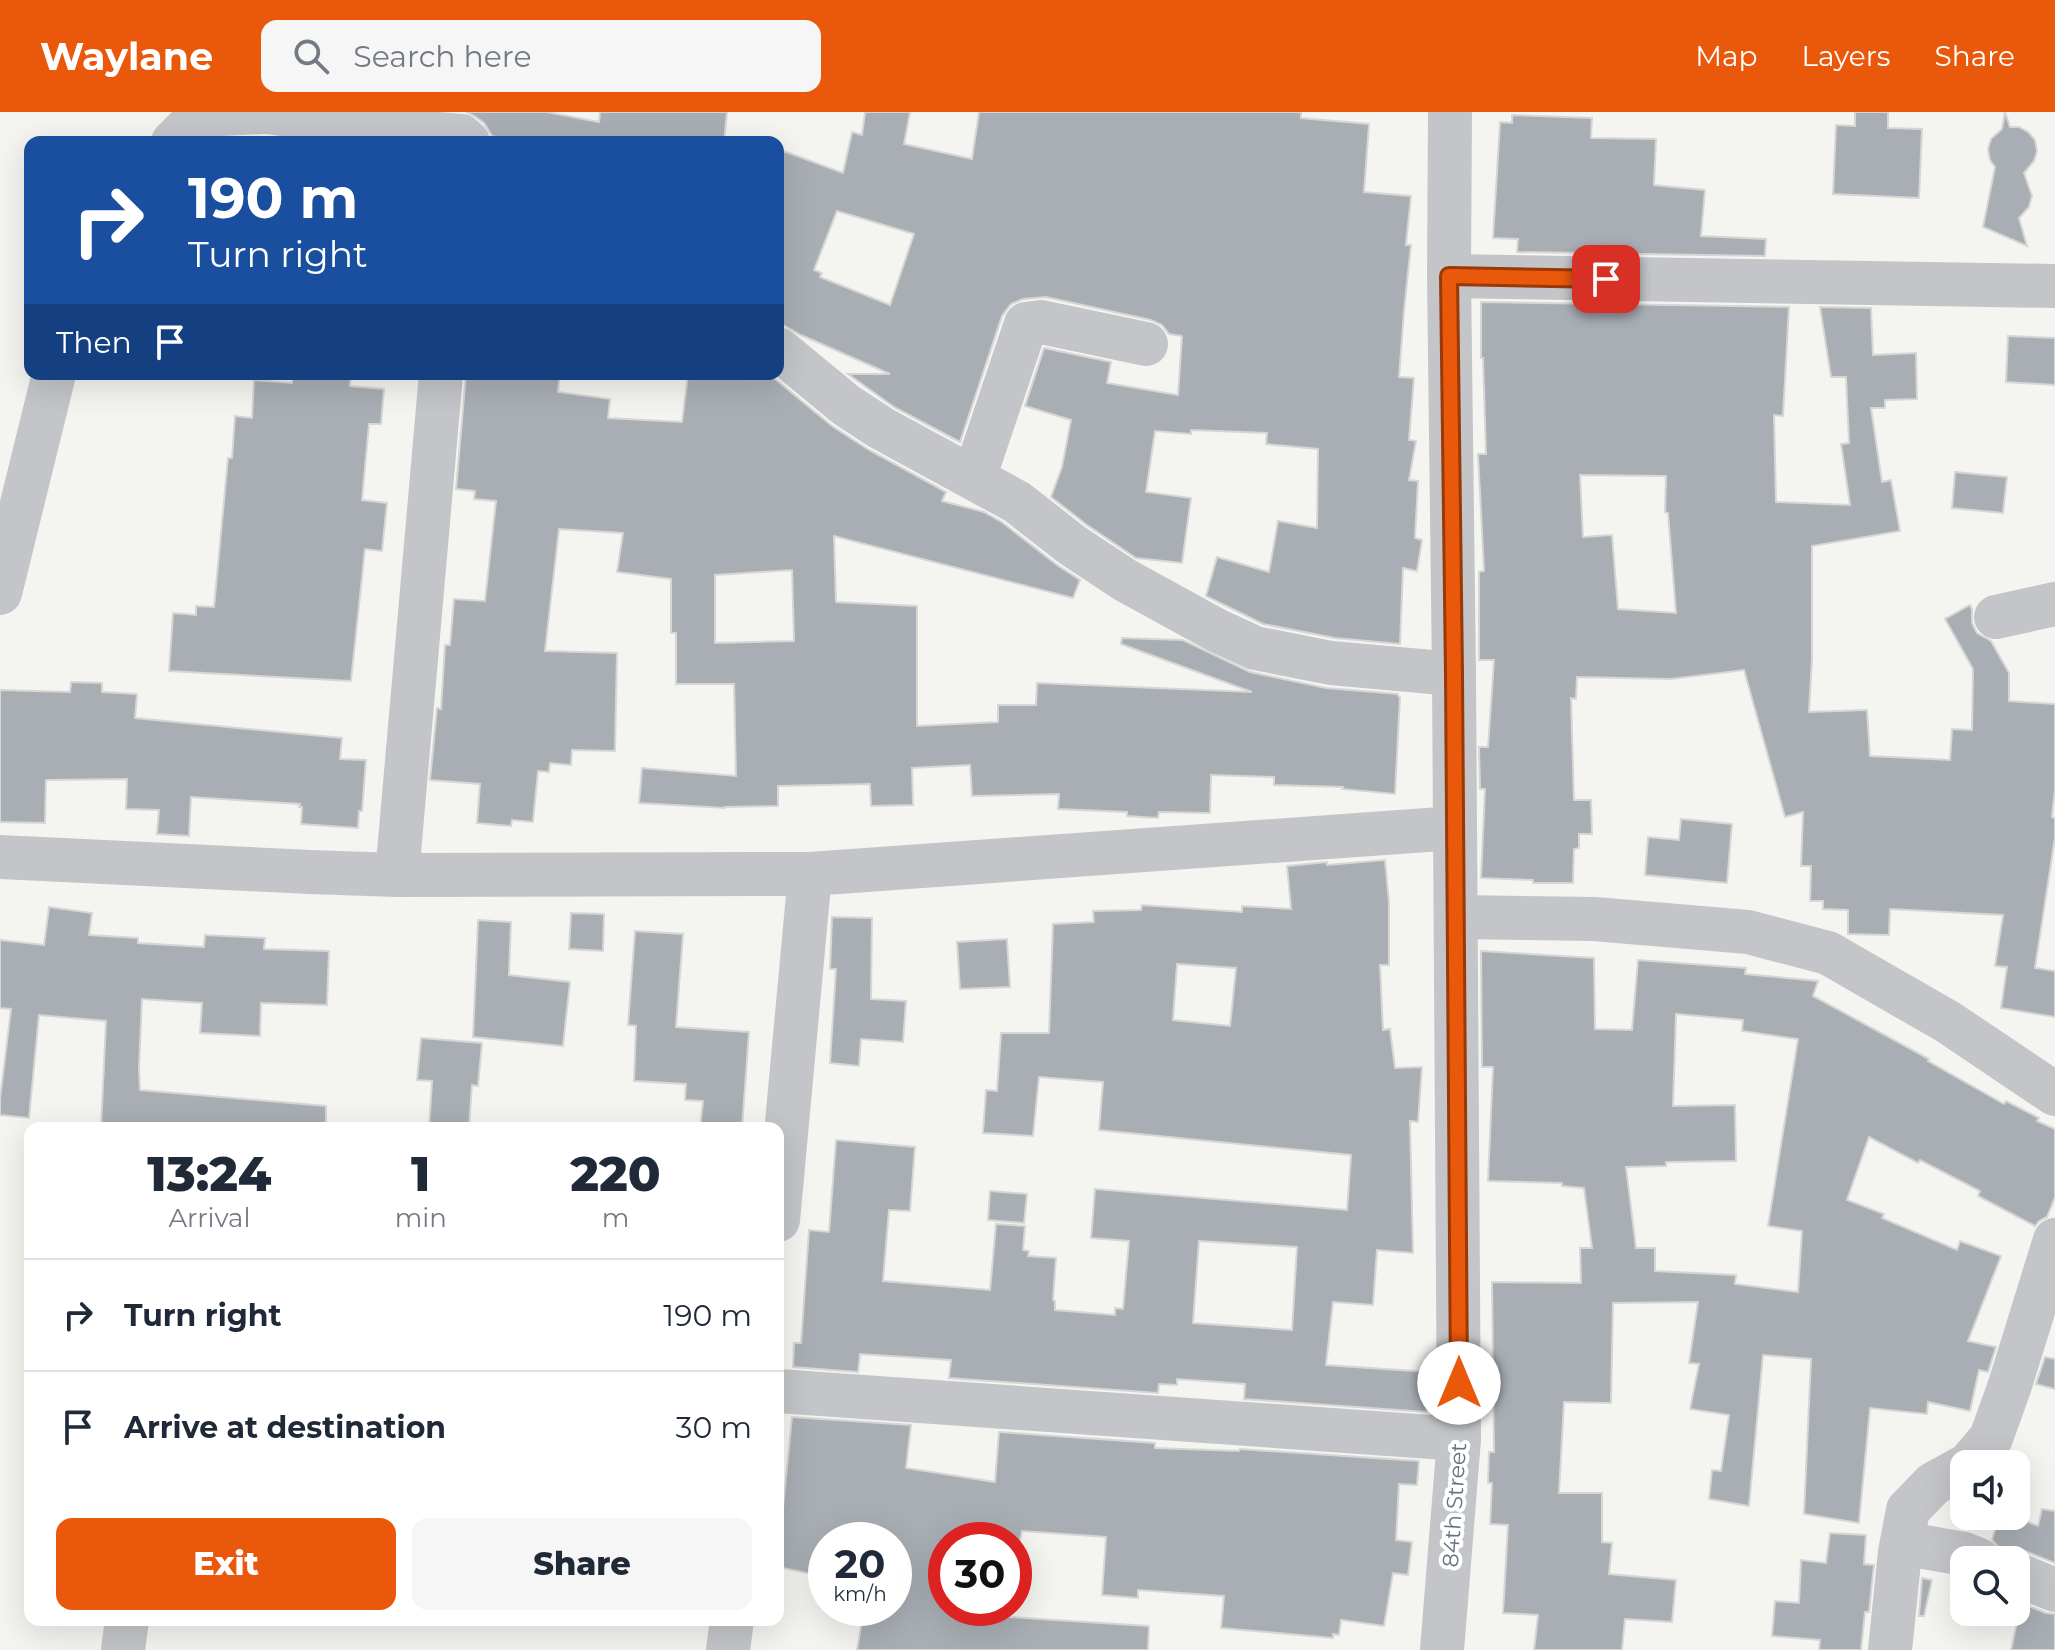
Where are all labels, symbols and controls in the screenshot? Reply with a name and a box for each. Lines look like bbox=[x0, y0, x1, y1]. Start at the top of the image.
search box bbox=[261, 20, 821, 92]
text: Waylane bbox=[40, 33, 213, 80]
icon: search bbox=[289, 34, 333, 78]
text: Search here bbox=[353, 38, 532, 75]
text: Map bbox=[1695, 39, 1758, 73]
text: Layers bbox=[1802, 39, 1891, 73]
text: Share bbox=[1935, 39, 2015, 73]
text: 190 m bbox=[188, 164, 358, 232]
icon: right bbox=[56, 168, 160, 272]
text: Turn right bbox=[188, 232, 368, 276]
pin bbox=[1572, 245, 1640, 313]
icon: arrive bbox=[1584, 257, 1628, 301]
icon: arrive bbox=[148, 320, 192, 364]
text: Then bbox=[56, 324, 132, 361]
text: 13:24 bbox=[147, 1145, 271, 1203]
text: 1 bbox=[411, 1145, 431, 1203]
text: 220 bbox=[570, 1145, 661, 1203]
text: Arrival bbox=[168, 1202, 250, 1234]
text: min bbox=[395, 1202, 447, 1234]
text: m bbox=[602, 1202, 629, 1234]
icon: right bbox=[56, 1293, 100, 1337]
text: Turn right bbox=[124, 1297, 281, 1334]
text: 190 m bbox=[663, 1297, 752, 1334]
position arrow bbox=[1417, 1341, 1501, 1425]
icon: arrive bbox=[56, 1405, 100, 1449]
text: Arrive at destination bbox=[124, 1409, 446, 1446]
text: 30 m bbox=[676, 1409, 752, 1446]
street label: 84th Street bbox=[1437, 1442, 1472, 1568]
map controls bbox=[1950, 1450, 2030, 1626]
button: sound bbox=[1950, 1450, 2030, 1530]
button: Exit bbox=[56, 1518, 396, 1610]
button: Share bbox=[412, 1518, 752, 1610]
speed limit sign: 30 bbox=[928, 1522, 1032, 1626]
text: 20 bbox=[835, 1539, 885, 1588]
button: search bbox=[1950, 1546, 2030, 1626]
text: km/h bbox=[833, 1582, 887, 1606]

